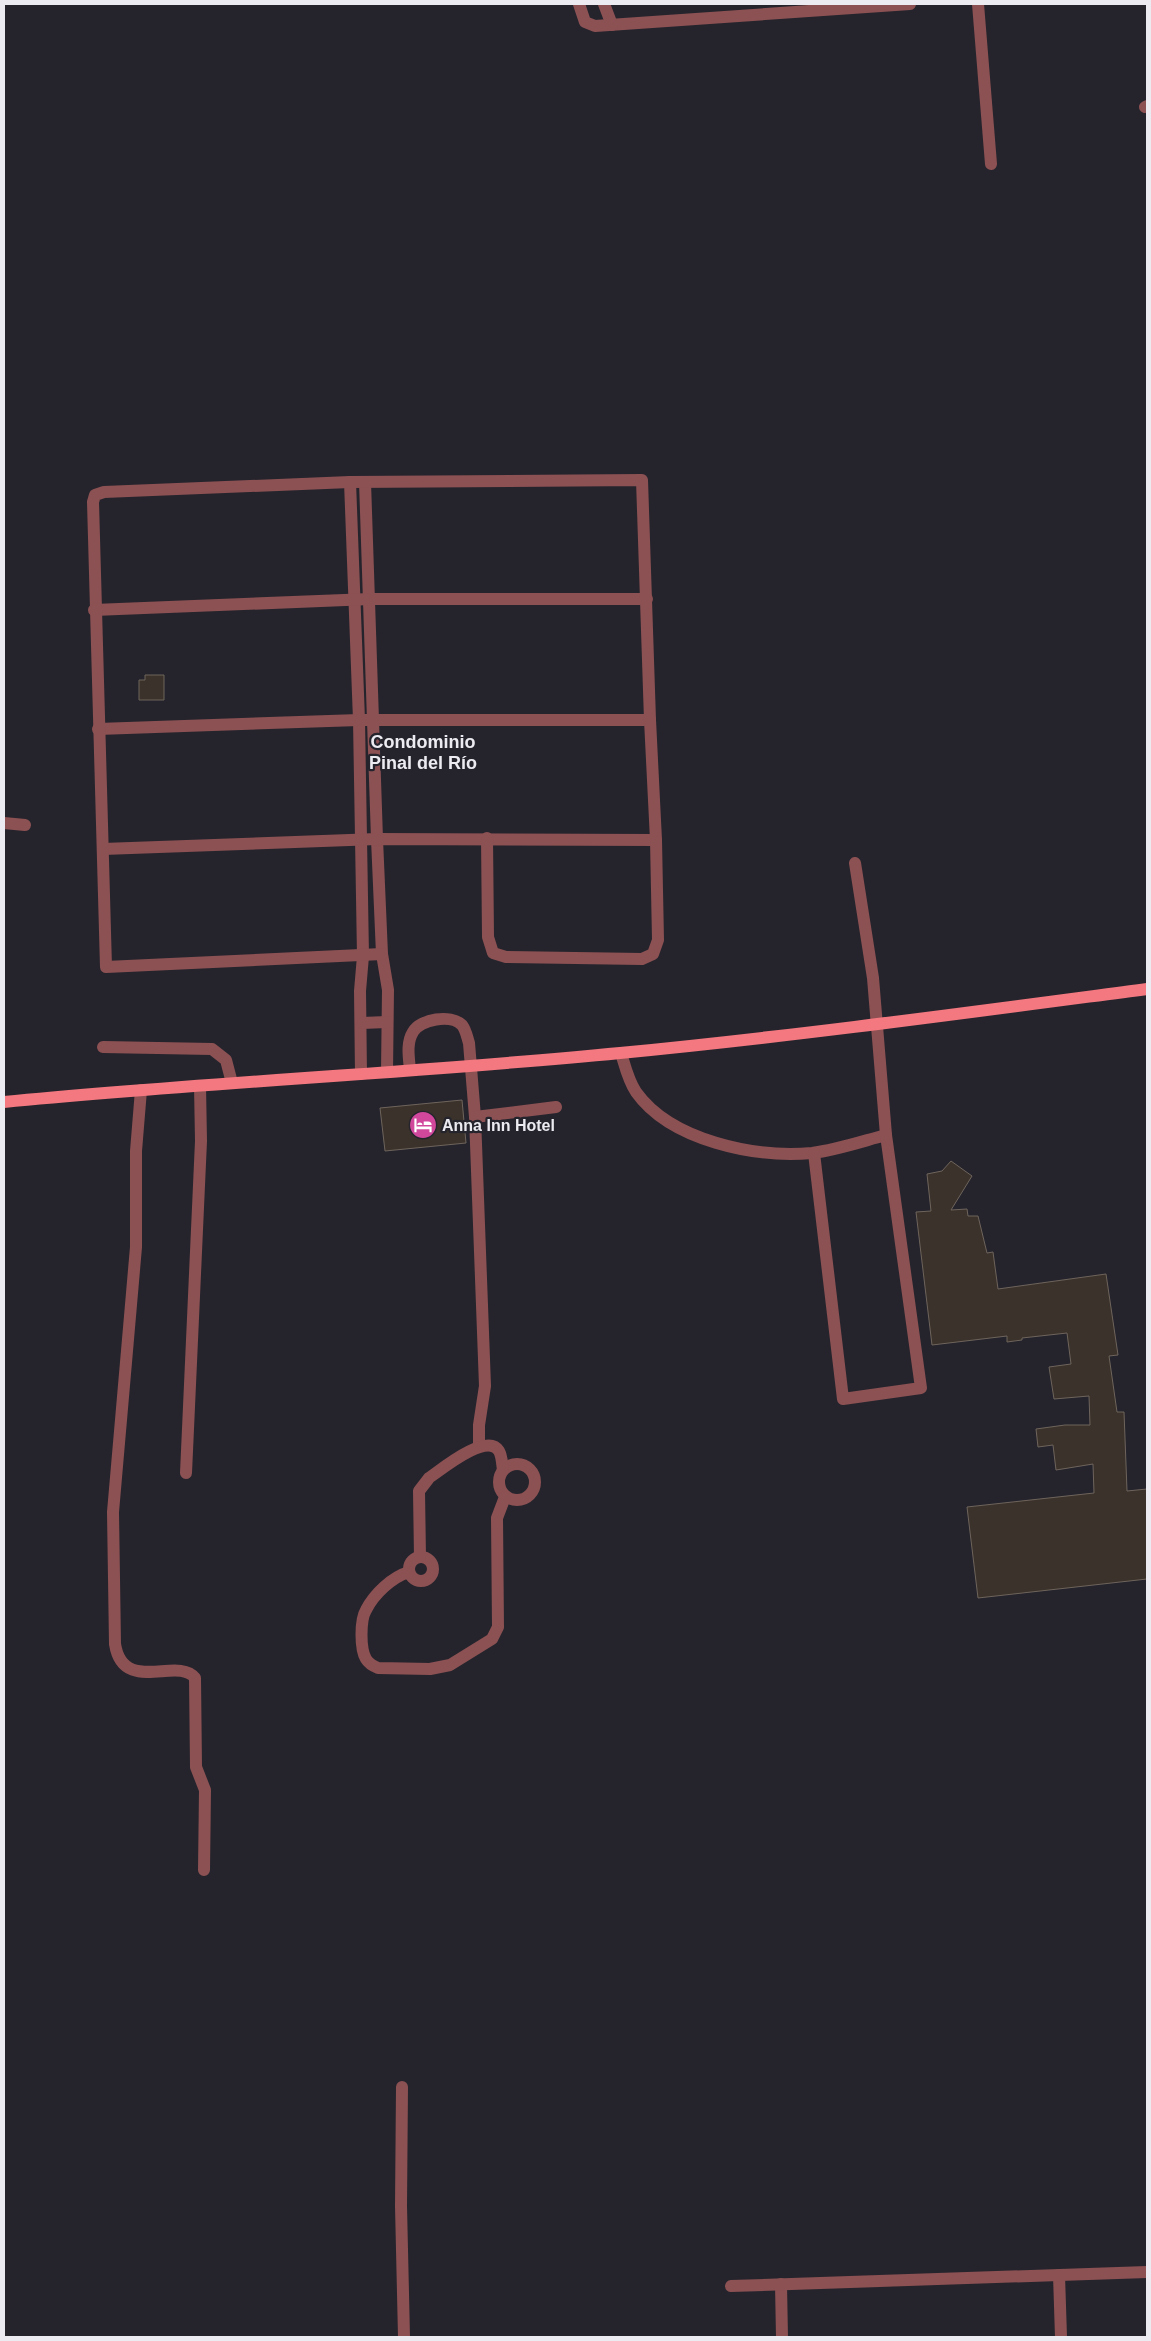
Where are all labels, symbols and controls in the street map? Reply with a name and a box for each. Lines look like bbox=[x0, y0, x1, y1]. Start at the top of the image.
district label: Condominio Pinal del Río bbox=[369, 732, 477, 773]
hotel icon: Anna Inn Hotel bbox=[408, 1110, 438, 1140]
place label: Anna Inn Hotel bbox=[442, 1117, 555, 1134]

